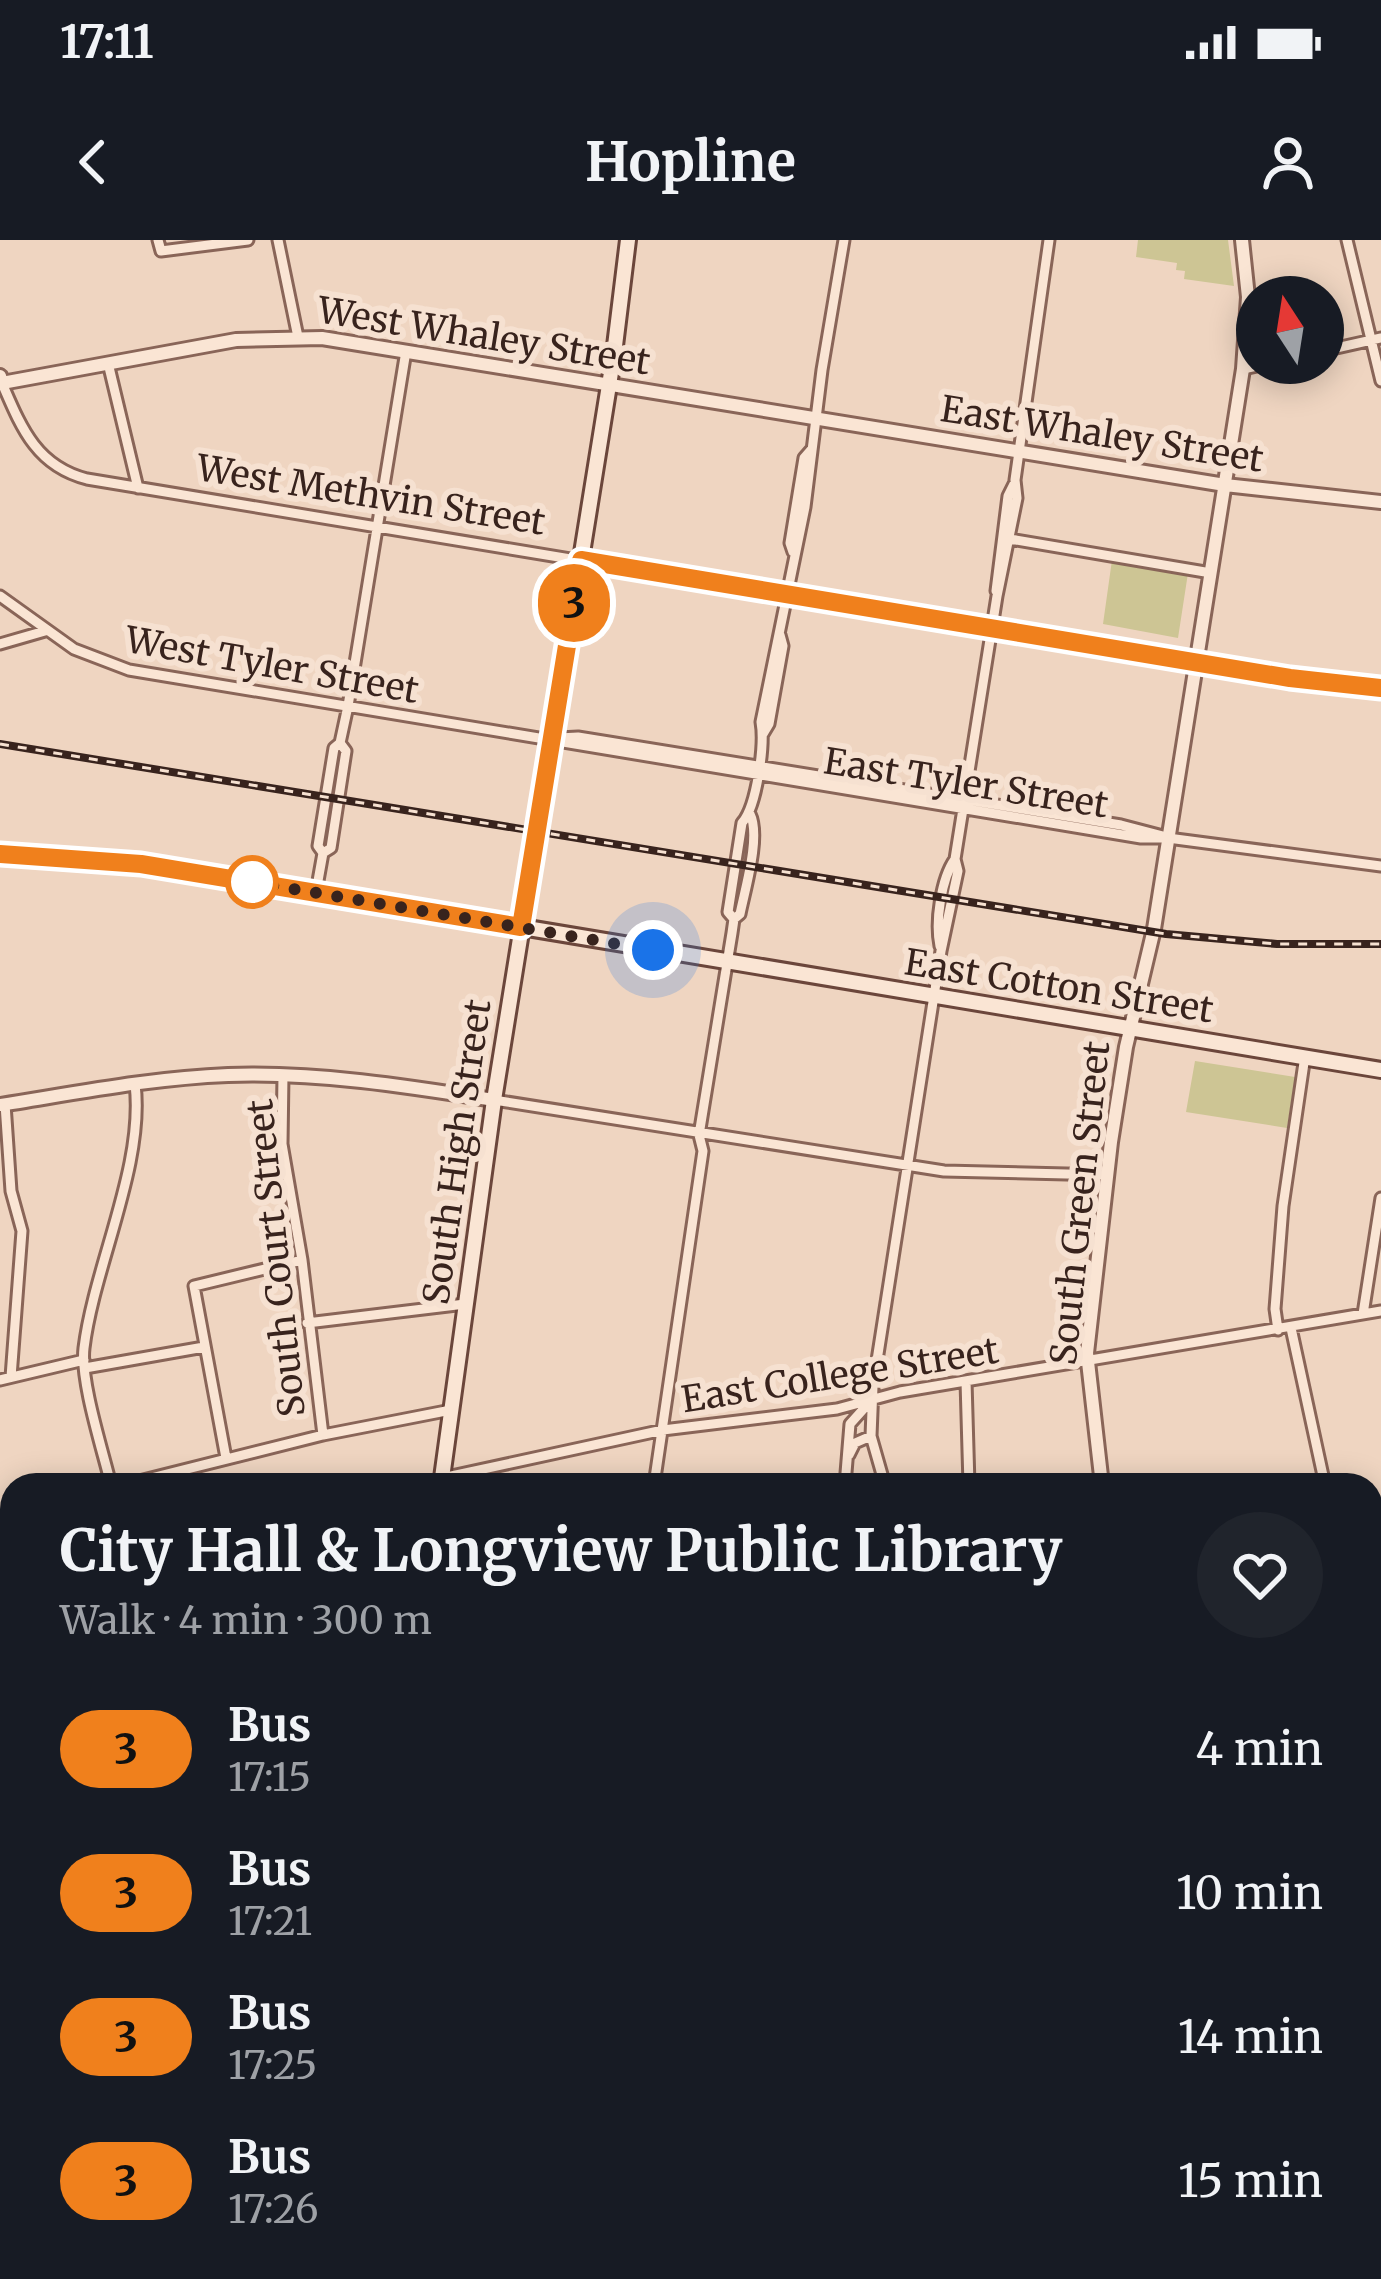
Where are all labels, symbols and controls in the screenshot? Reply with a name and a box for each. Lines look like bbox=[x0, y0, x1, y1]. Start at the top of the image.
text: 17:11 bbox=[60, 14, 154, 70]
text: Hopline bbox=[585, 128, 796, 196]
icon: back bbox=[60, 129, 126, 195]
icon: person bbox=[1255, 129, 1321, 195]
north arrow bbox=[1236, 276, 1344, 384]
map controls bbox=[1236, 276, 1344, 384]
street label: West Whaley Street bbox=[314, 287, 653, 384]
street label: East Whaley Street bbox=[937, 386, 1267, 482]
street label: West Methvin Street bbox=[193, 445, 548, 545]
line badge: 3 bbox=[535, 564, 613, 642]
text: 3 bbox=[562, 577, 586, 629]
street label: West Tyler Street bbox=[121, 617, 422, 713]
street label: East Tyler Street bbox=[821, 738, 1111, 828]
unlabelled marker bbox=[227, 857, 277, 907]
your location bbox=[623, 920, 683, 980]
street label: East Cotton Street bbox=[902, 939, 1216, 1033]
street label: South High Street bbox=[413, 997, 501, 1307]
street label: South Green Street bbox=[1041, 1039, 1119, 1367]
street label: South Court Street bbox=[237, 1097, 315, 1419]
street label: East College Street bbox=[678, 1328, 1002, 1422]
button: heart bbox=[1197, 1512, 1323, 1638]
text: City Hall & Longview Public Library bbox=[60, 1515, 1062, 1587]
text: Walk · 4 min · 300 m bbox=[60, 1596, 432, 1645]
text: Bus bbox=[228, 1697, 311, 1753]
text: 4 min bbox=[1196, 1721, 1323, 1777]
text: 3 bbox=[114, 1723, 138, 1775]
text: 17:15 bbox=[228, 1753, 311, 1802]
text: Bus bbox=[228, 1841, 311, 1897]
text: 10 min bbox=[1176, 1865, 1323, 1921]
text: 3 bbox=[114, 1867, 138, 1919]
text: 17:21 bbox=[228, 1897, 312, 1946]
text: Bus bbox=[228, 1985, 311, 2041]
text: 14 min bbox=[1178, 2009, 1323, 2065]
text: 3 bbox=[114, 2011, 138, 2063]
text: 17:25 bbox=[228, 2041, 317, 2090]
text: Bus bbox=[228, 2129, 311, 2185]
text: 15 min bbox=[1178, 2153, 1323, 2209]
text: 3 bbox=[114, 2155, 138, 2207]
text: 17:26 bbox=[228, 2185, 319, 2234]

